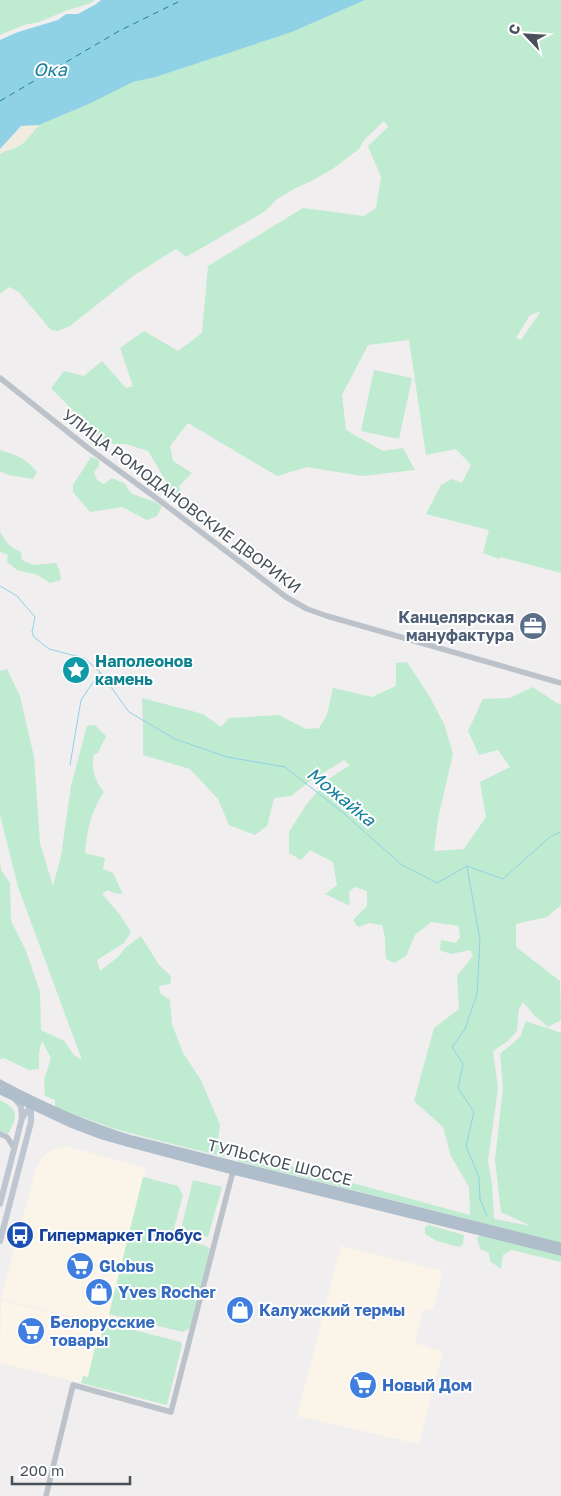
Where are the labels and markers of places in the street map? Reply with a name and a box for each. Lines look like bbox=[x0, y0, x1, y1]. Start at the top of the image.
place label: Канцелярская мануфактура bbox=[398, 607, 514, 645]
office icon: Канцелярская мануфактура bbox=[518, 611, 548, 641]
place label: Наполеонов камень bbox=[95, 651, 193, 689]
place icon: Наполеонов камень bbox=[61, 655, 91, 685]
bus stop icon: Гипермаркет Глобус bbox=[5, 1220, 35, 1250]
place label: Гипермаркет Глобус bbox=[39, 1225, 202, 1245]
supermarket icon: Globus bbox=[65, 1251, 95, 1281]
place label: Globus bbox=[99, 1256, 154, 1276]
shop icon: Yves Rocher bbox=[84, 1277, 114, 1307]
place label: Yves Rocher bbox=[118, 1282, 216, 1302]
shop icon: Калужский термы bbox=[225, 1295, 255, 1325]
place label: Калужский термы bbox=[259, 1300, 405, 1320]
place label: Белорусские товары bbox=[50, 1312, 155, 1350]
supermarket icon: Белорусские товары bbox=[16, 1316, 46, 1346]
supermarket icon: Новый Дом bbox=[348, 1370, 378, 1400]
place label: Новый Дом bbox=[382, 1375, 472, 1395]

